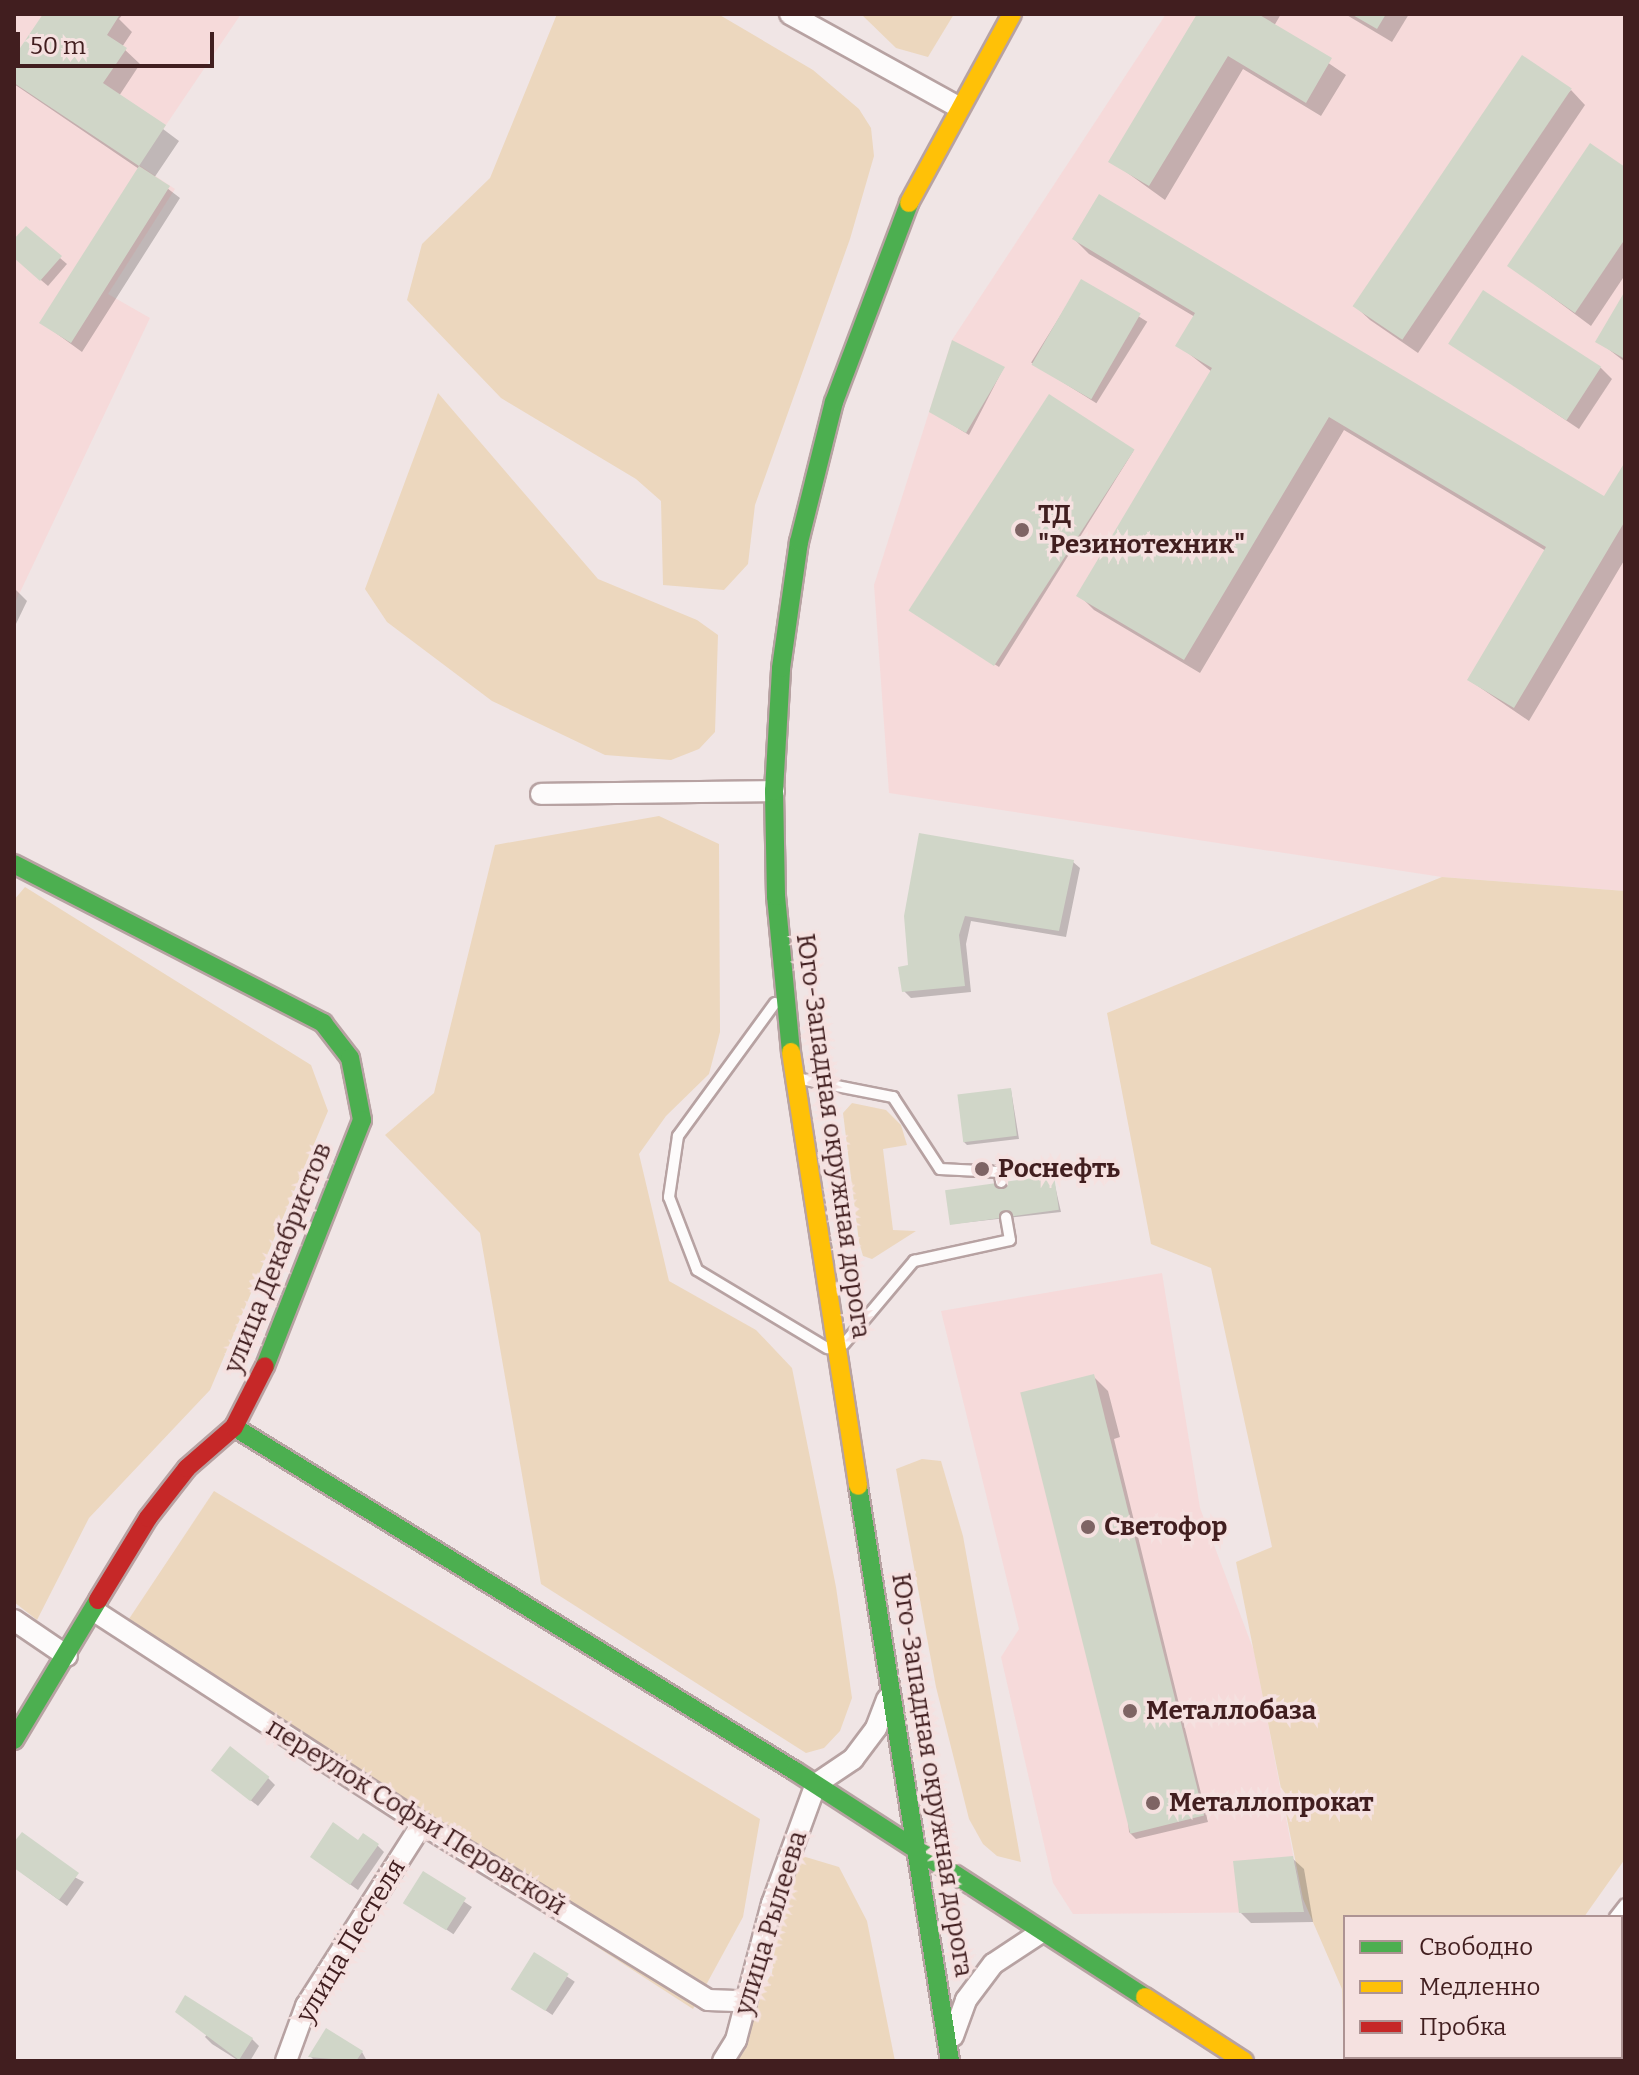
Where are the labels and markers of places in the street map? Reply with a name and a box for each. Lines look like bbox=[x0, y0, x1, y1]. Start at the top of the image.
place label: ТД "Резинотехник" bbox=[1038, 499, 1245, 560]
marker: ТД "Резинотехник" bbox=[1013, 521, 1031, 539]
place label: Роснефть bbox=[998, 1153, 1120, 1185]
marker: Роснефть bbox=[973, 1160, 991, 1178]
place label: Светофор bbox=[1104, 1511, 1227, 1543]
marker: Светофор bbox=[1079, 1518, 1097, 1536]
place label: Металлобаза bbox=[1146, 1695, 1316, 1727]
marker: Металлобаза bbox=[1121, 1702, 1139, 1720]
place label: Металлопрокат bbox=[1169, 1787, 1374, 1819]
marker: Металлопрокат bbox=[1144, 1794, 1162, 1812]

